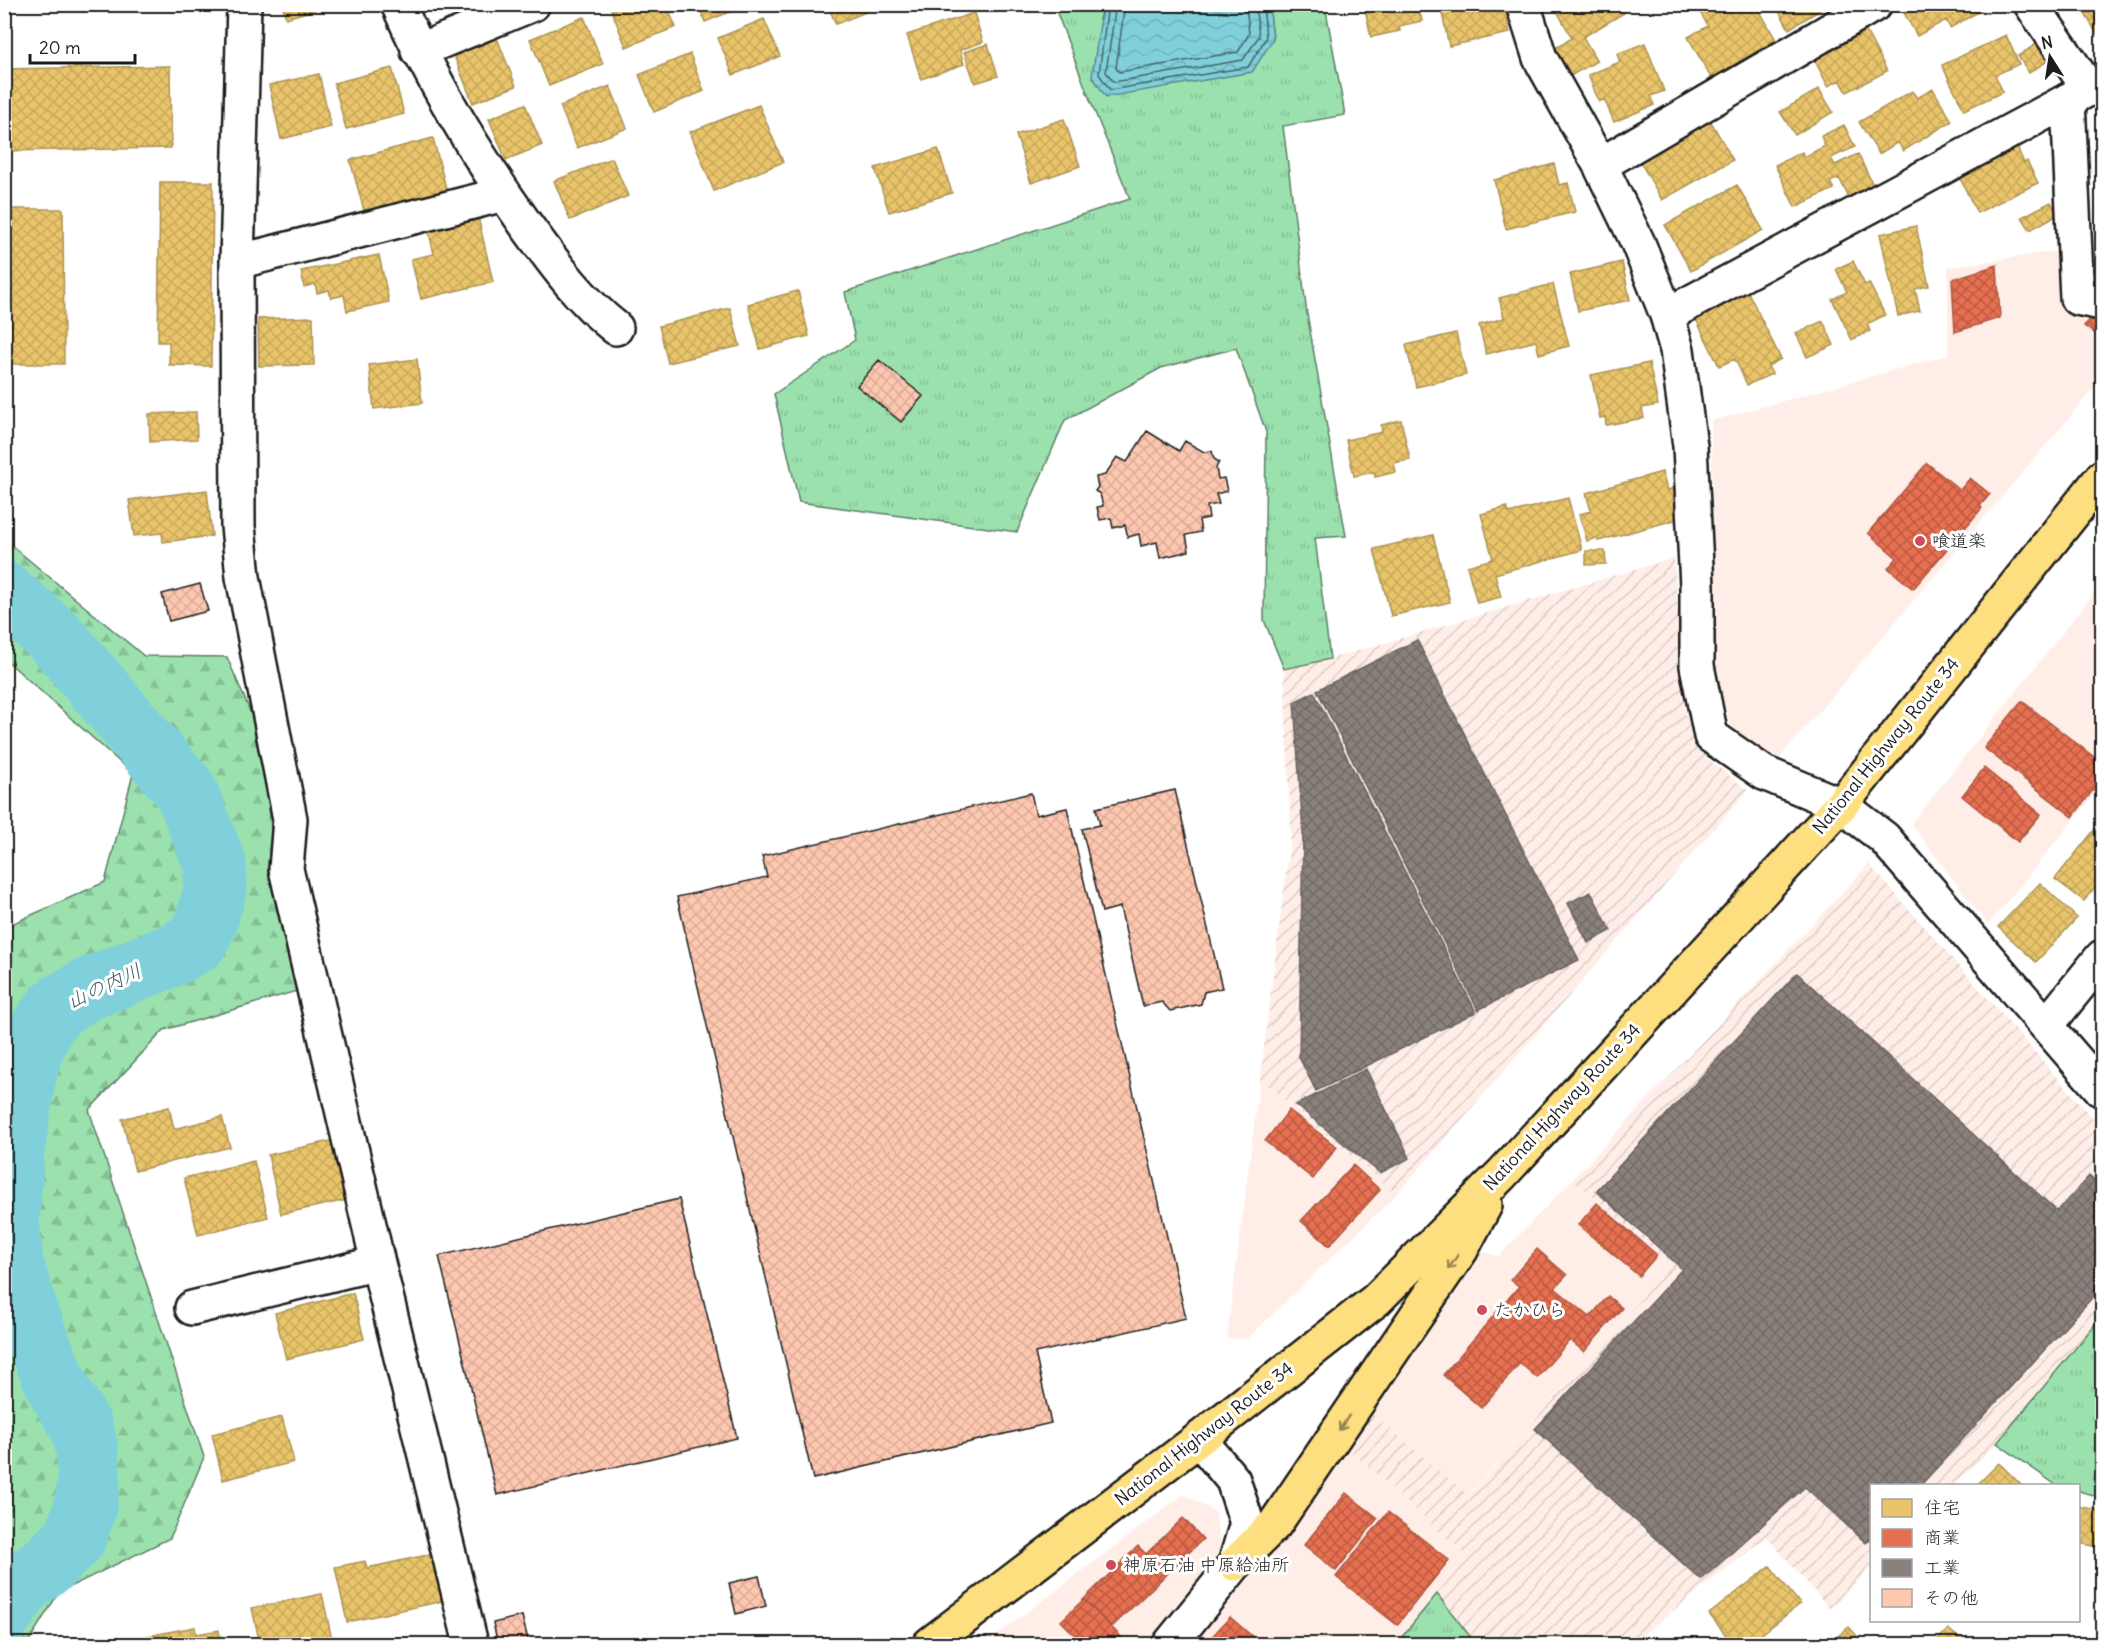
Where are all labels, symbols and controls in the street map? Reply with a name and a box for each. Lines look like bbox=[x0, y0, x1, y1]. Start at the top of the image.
scale bar bbox=[30, 27, 135, 65]
north arrow bbox=[2020, 27, 2080, 87]
text: N bbox=[2039, 31, 2054, 53]
text: 20 m bbox=[39, 36, 81, 59]
place label: 喰道楽 bbox=[1932, 529, 1986, 552]
marker: 喰道楽 bbox=[1913, 534, 1927, 548]
street label: National Highway Route 34 bbox=[1807, 653, 1964, 839]
water label: 山の内川 bbox=[62, 957, 145, 1014]
street label: National Highway Route 34 bbox=[1478, 1018, 1645, 1195]
one-way arrow bbox=[1447, 1253, 1459, 1269]
place label: たかひら bbox=[1494, 1298, 1566, 1321]
marker: たかひら bbox=[1475, 1303, 1489, 1317]
street label: National Highway Route 34 bbox=[1110, 1357, 1298, 1510]
one-way arrow bbox=[1338, 1414, 1350, 1431]
legend bbox=[1870, 1484, 2080, 1622]
text: 住宅 bbox=[1924, 1496, 1960, 1519]
text: 商業 bbox=[1924, 1526, 1960, 1549]
place label: 神原石油 中原給油所 bbox=[1123, 1553, 1289, 1576]
text: 工業 bbox=[1924, 1556, 1960, 1579]
marker: 神原石油 中原給油所 bbox=[1104, 1558, 1118, 1572]
text: その他 bbox=[1924, 1586, 1978, 1609]

